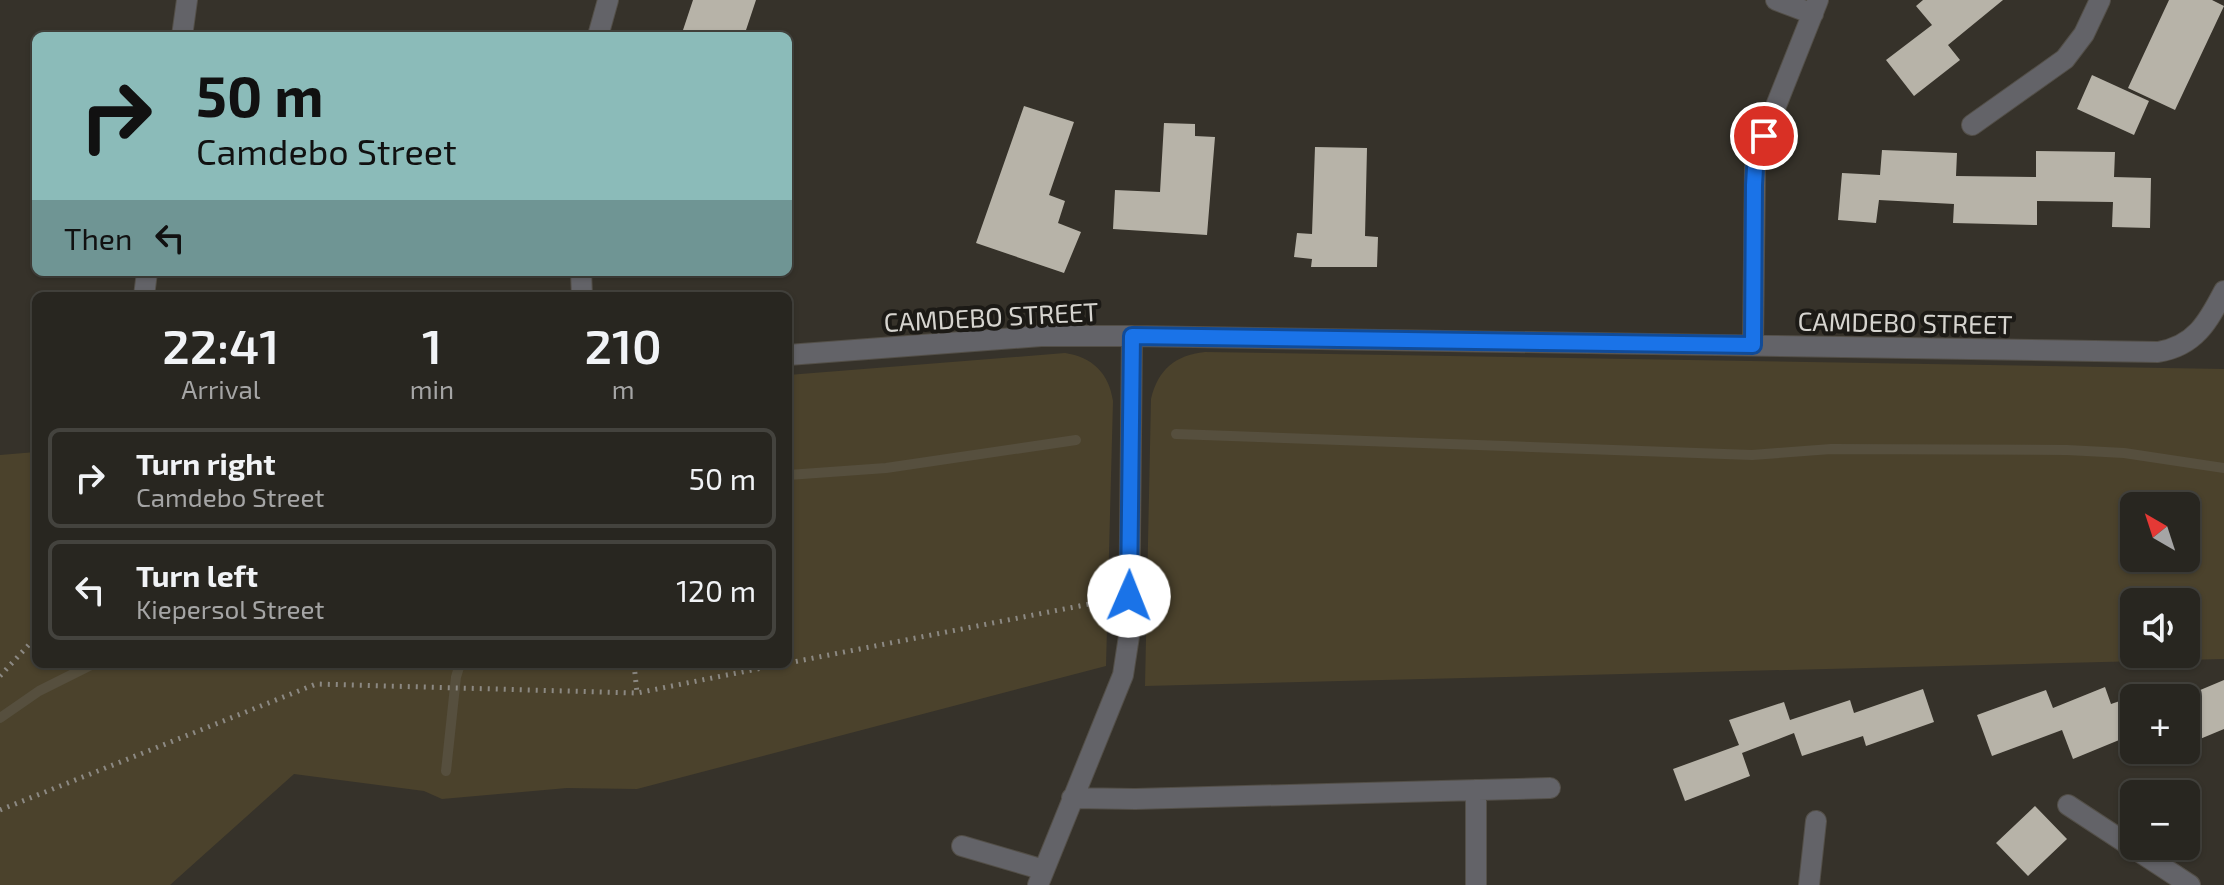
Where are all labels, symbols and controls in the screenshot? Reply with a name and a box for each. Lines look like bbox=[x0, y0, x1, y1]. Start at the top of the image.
text: 50 m bbox=[196, 61, 324, 128]
icon: right bbox=[64, 64, 168, 168]
pin bbox=[1730, 102, 1798, 170]
icon: arrive bbox=[1742, 114, 1786, 158]
text: Camdebo Street bbox=[196, 129, 457, 172]
icon: left bbox=[148, 216, 192, 260]
text: Then bbox=[64, 220, 132, 256]
street label: CAMDEBO STREET bbox=[883, 295, 1099, 337]
street label: CAMDEBO STREET bbox=[1797, 305, 2013, 339]
text: 22:41 bbox=[162, 316, 279, 374]
text: 1 bbox=[422, 316, 442, 374]
text: 210 bbox=[584, 316, 662, 374]
text: Arrival bbox=[181, 373, 260, 404]
text: min bbox=[410, 373, 454, 404]
text: m bbox=[612, 373, 634, 404]
text: Turn right bbox=[136, 445, 276, 481]
icon: right bbox=[68, 456, 112, 500]
text: 50 m bbox=[689, 460, 756, 496]
text: Camdebo Street bbox=[136, 481, 324, 512]
north arrow bbox=[2120, 492, 2200, 572]
map controls bbox=[2120, 492, 2200, 860]
position arrow bbox=[1087, 554, 1171, 638]
text: Turn left bbox=[136, 557, 258, 593]
icon: left bbox=[68, 568, 112, 612]
text: 120 m bbox=[676, 572, 756, 608]
button: sound bbox=[2120, 588, 2200, 668]
text: Kiepersol Street bbox=[136, 593, 324, 624]
button: + bbox=[2120, 684, 2200, 764]
button: − bbox=[2120, 780, 2200, 860]

